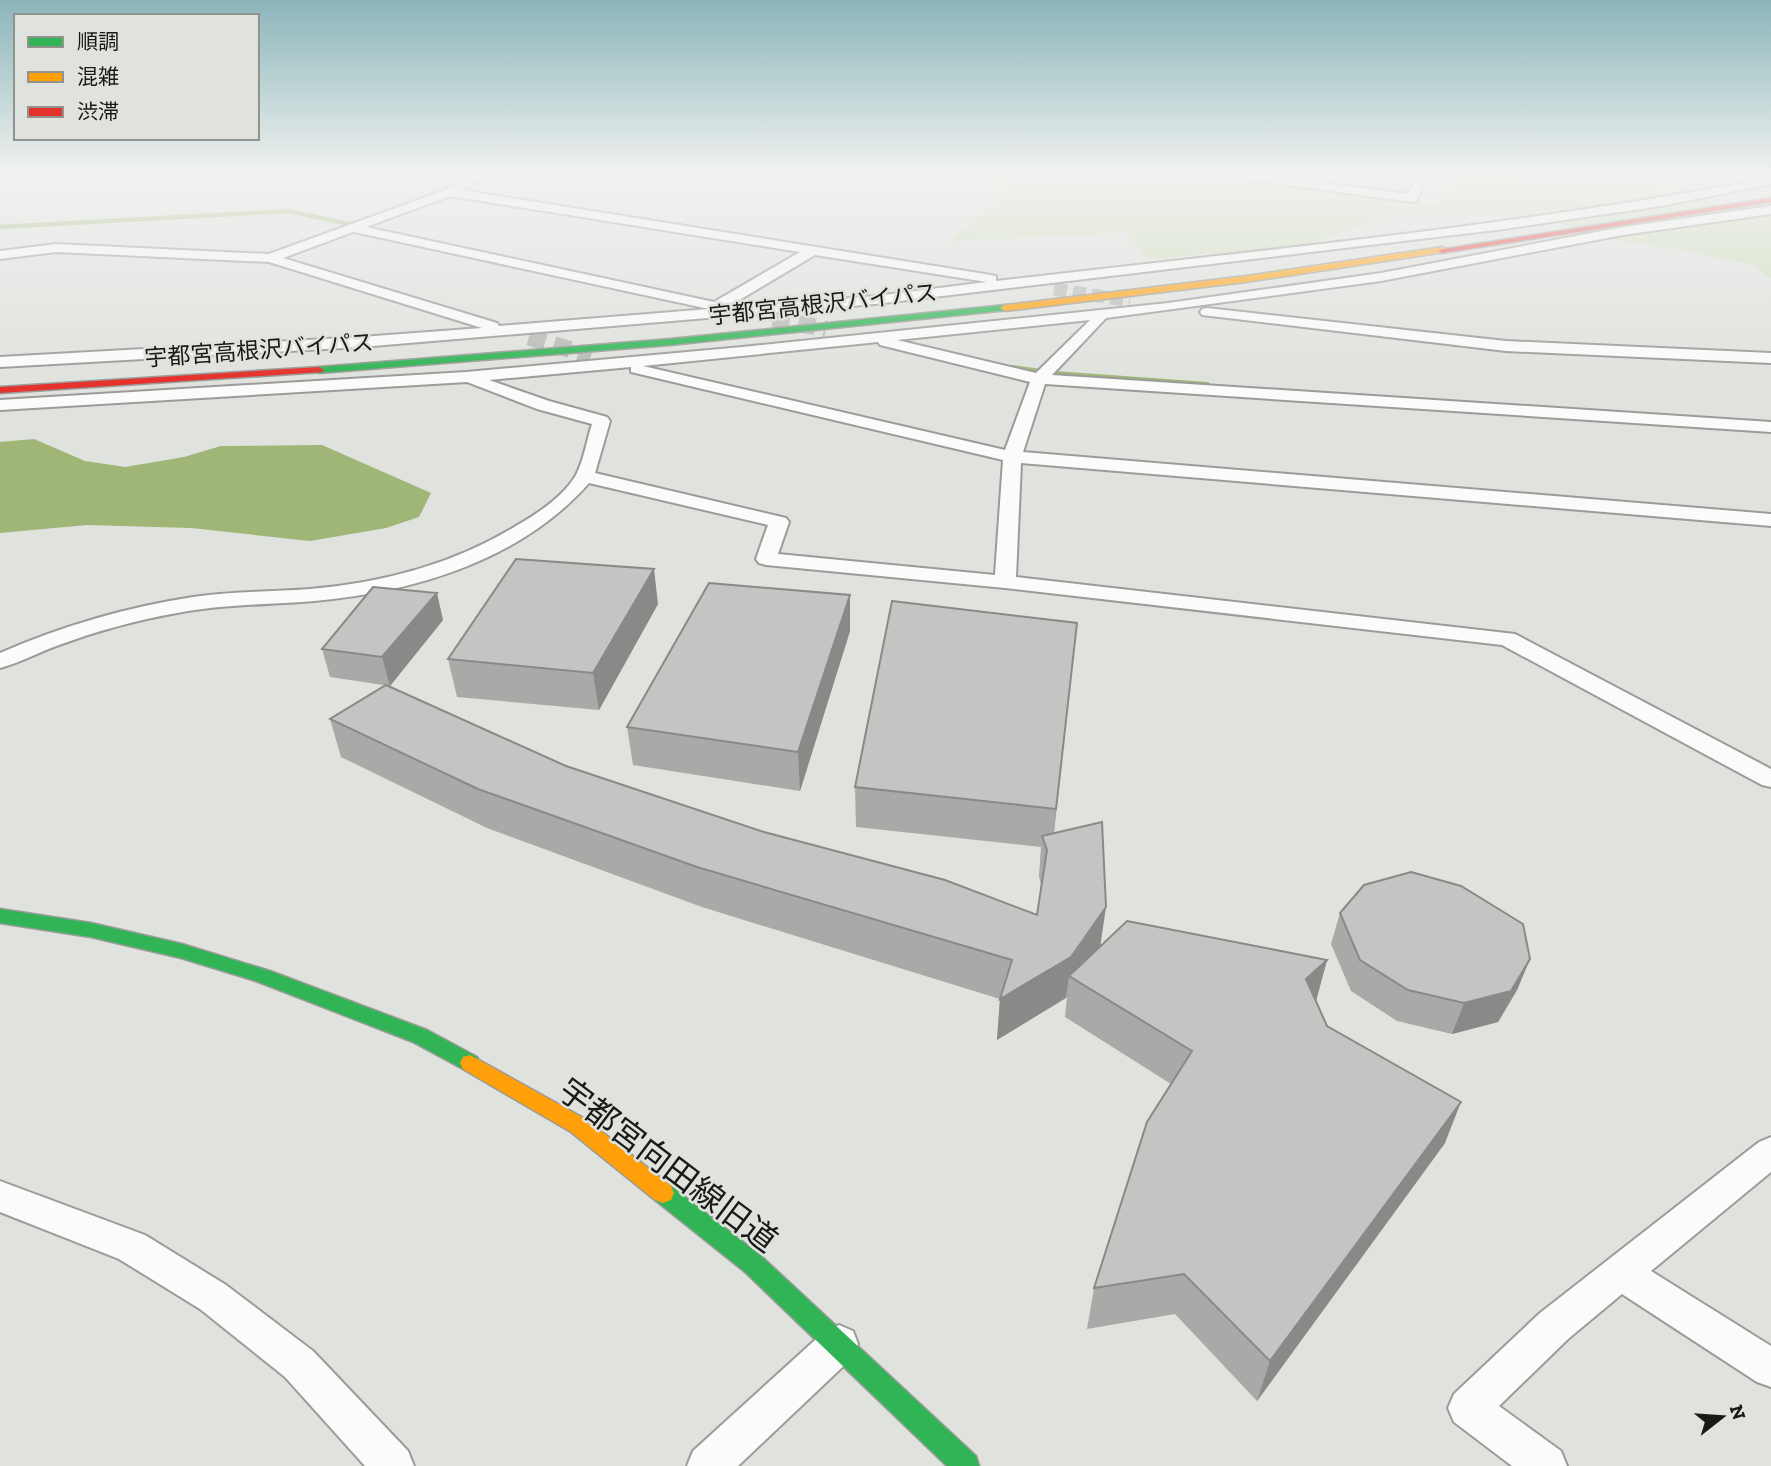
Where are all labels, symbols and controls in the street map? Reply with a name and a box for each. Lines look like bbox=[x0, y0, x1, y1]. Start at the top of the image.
legend bbox=[14, 14, 259, 140]
text: 順調 bbox=[77, 29, 119, 54]
text: 混雑 bbox=[77, 64, 119, 89]
text: 渋滞 bbox=[77, 99, 119, 124]
street label: 宇都宮高根沢バイパス bbox=[707, 278, 939, 330]
street label: 宇都宮高根沢バイパス bbox=[144, 328, 374, 372]
street label: 宇都宮向田線旧道 bbox=[551, 1070, 785, 1260]
north arrow bbox=[1687, 1382, 1757, 1452]
text: N bbox=[1725, 1402, 1751, 1422]

